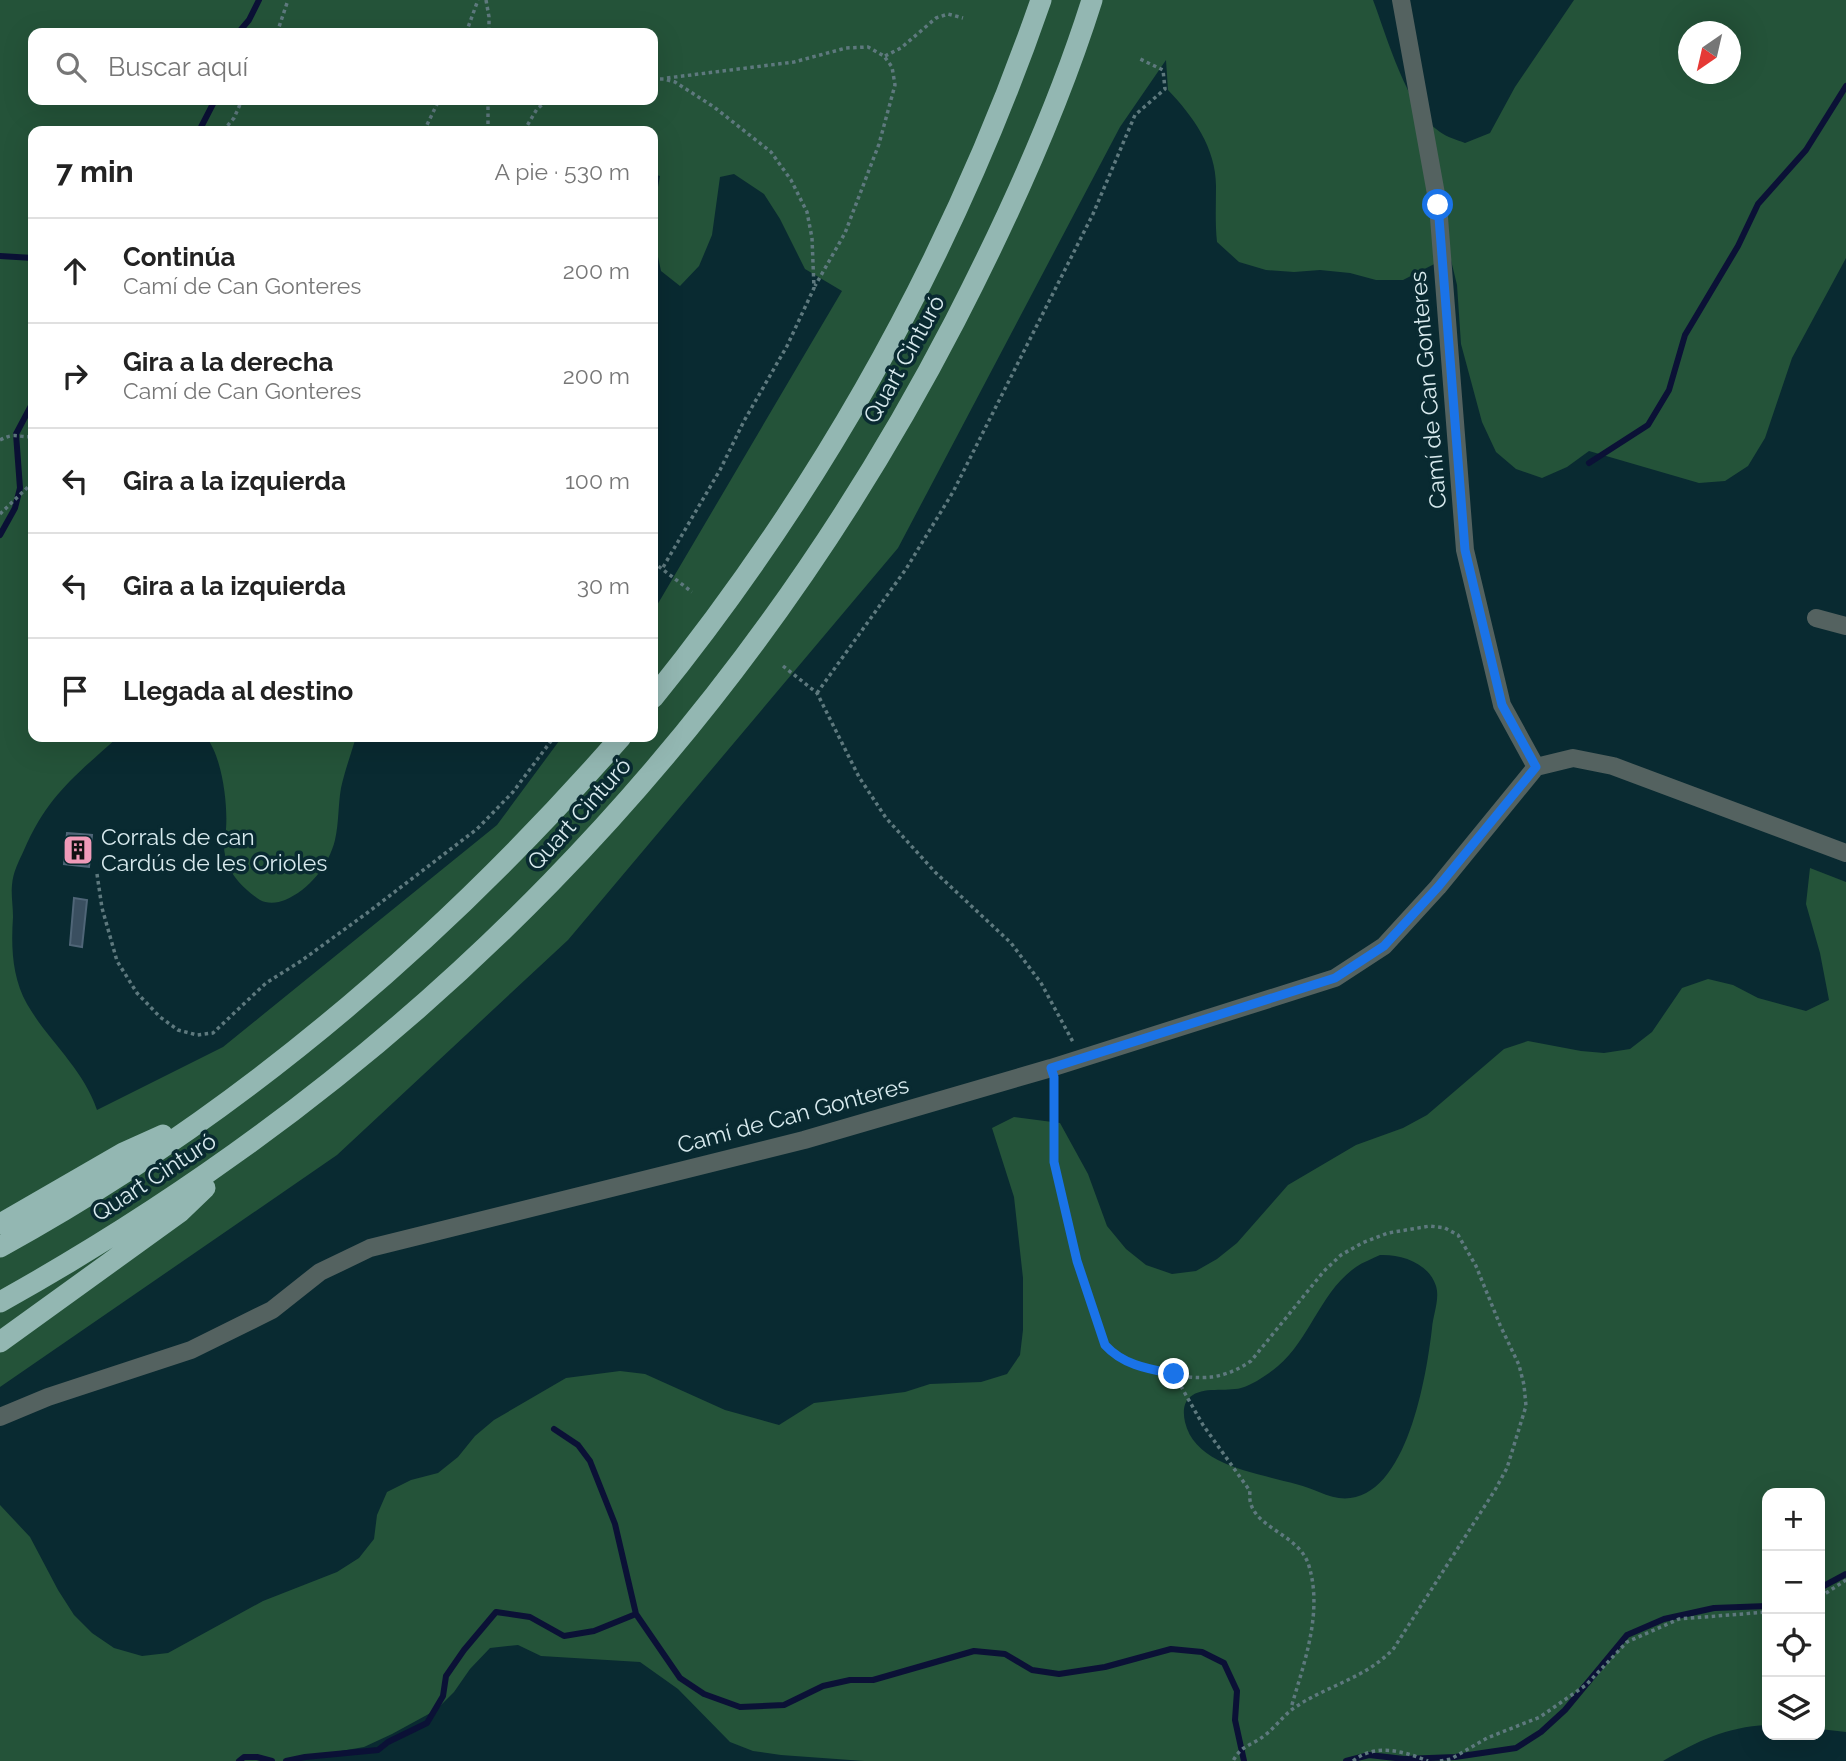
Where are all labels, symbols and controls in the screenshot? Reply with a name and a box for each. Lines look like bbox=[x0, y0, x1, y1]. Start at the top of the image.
north arrow bbox=[1678, 21, 1741, 84]
search box bbox=[28, 28, 658, 105]
icon: search bbox=[52, 48, 90, 86]
text: Buscar aquí bbox=[108, 52, 248, 82]
text: 7 min bbox=[56, 154, 134, 189]
text: A pie · 530 m bbox=[495, 158, 630, 185]
route start bbox=[1422, 189, 1453, 220]
text: Continúa bbox=[123, 242, 235, 272]
icon: ahead bbox=[56, 252, 94, 290]
text: 200 m bbox=[563, 257, 630, 284]
street label: Camí de Can Gonteres bbox=[1404, 270, 1451, 510]
text: Camí de Can Gonteres bbox=[123, 272, 361, 299]
street label: Quart Cinturó bbox=[857, 290, 950, 427]
text: Gira a la derecha bbox=[123, 347, 333, 377]
icon: right bbox=[56, 357, 94, 395]
text: 200 m bbox=[563, 362, 630, 389]
text: Camí de Can Gonteres bbox=[123, 377, 361, 404]
icon: left bbox=[56, 462, 94, 500]
text: Gira a la izquierda bbox=[123, 466, 346, 496]
text: 100 m bbox=[565, 467, 630, 494]
icon: left bbox=[56, 567, 94, 605]
text: Gira a la izquierda bbox=[123, 571, 346, 601]
text: 30 m bbox=[577, 572, 630, 599]
icon: arrive bbox=[56, 672, 94, 710]
text: Llegada al destino bbox=[123, 676, 353, 706]
street label: Quart Cinturó bbox=[521, 752, 636, 875]
place label: Corrals de can Cardús de les Orioles bbox=[101, 823, 327, 876]
building icon: Corrals de can Cardús de les Orioles bbox=[61, 833, 95, 867]
street label: Camí de Can Gonteres bbox=[674, 1071, 911, 1158]
street label: Quart Cinturó bbox=[87, 1127, 221, 1227]
route end bbox=[1158, 1358, 1189, 1389]
map controls bbox=[1762, 1488, 1825, 1740]
button: + bbox=[1762, 1488, 1825, 1551]
button: − bbox=[1762, 1551, 1825, 1614]
button: locate bbox=[1762, 1614, 1825, 1677]
button: layers bbox=[1762, 1677, 1825, 1740]

